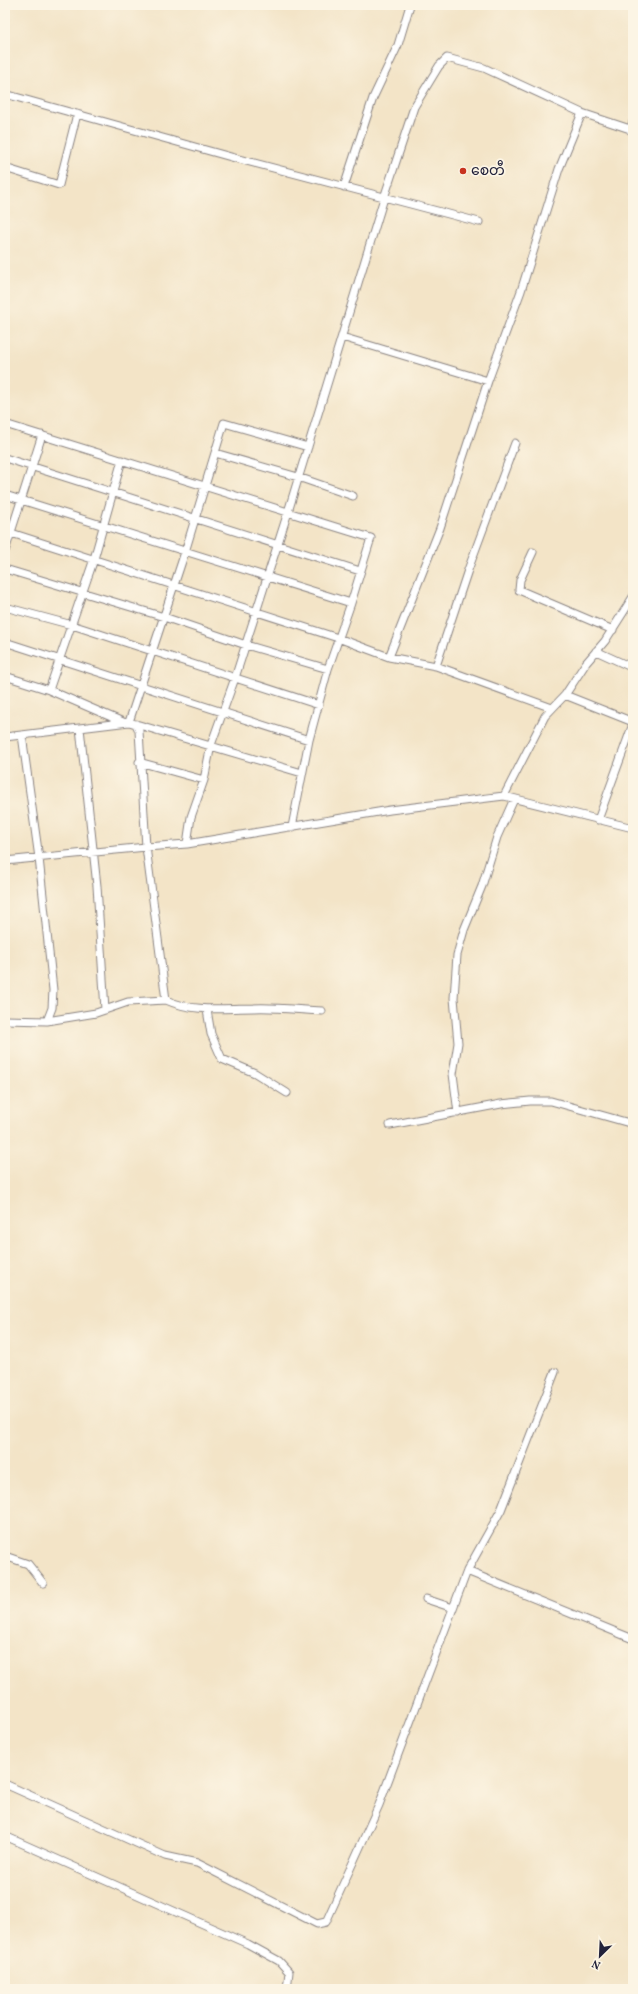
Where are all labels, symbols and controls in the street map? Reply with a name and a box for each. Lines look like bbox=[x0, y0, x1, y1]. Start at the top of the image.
place label: စေတီ bbox=[471, 160, 505, 181]
marker: စေတီ bbox=[458, 166, 468, 176]
north arrow bbox=[580, 1936, 620, 1976]
text: N bbox=[590, 1955, 603, 1972]

